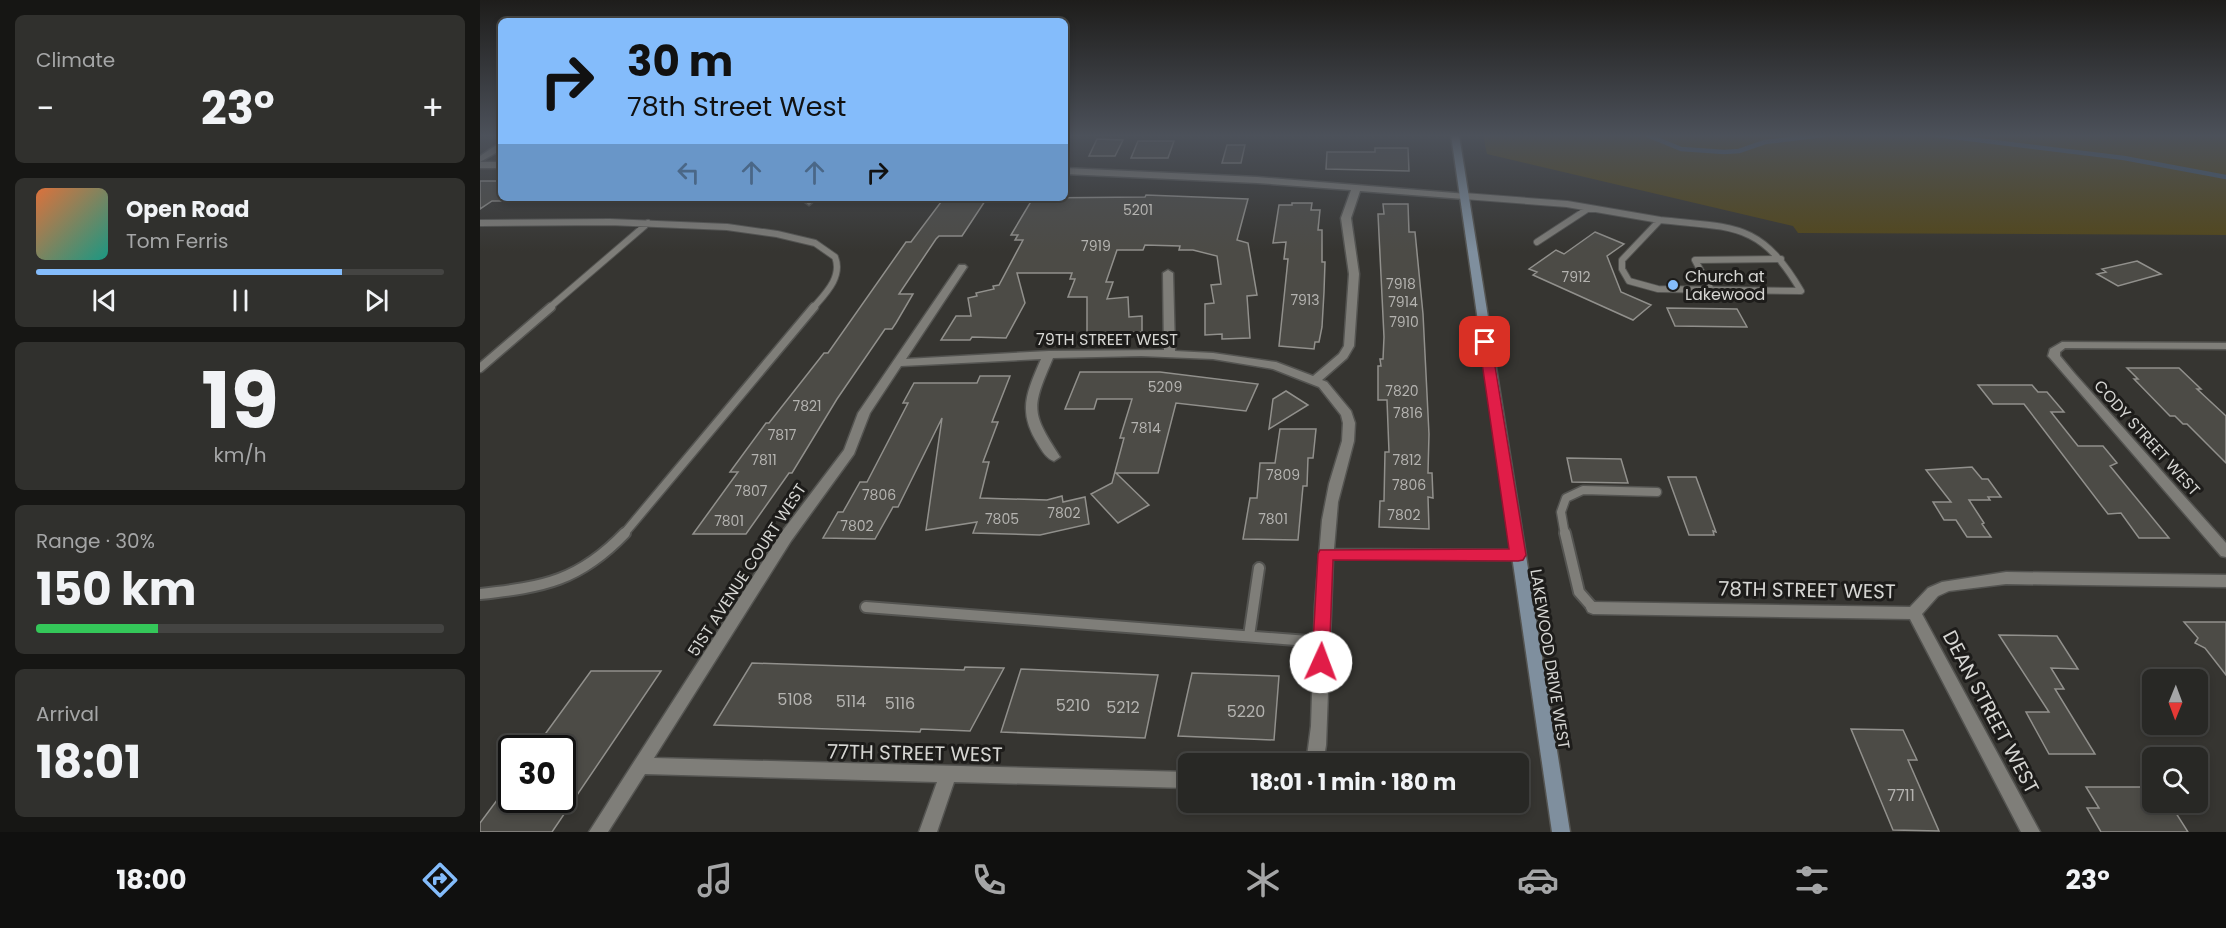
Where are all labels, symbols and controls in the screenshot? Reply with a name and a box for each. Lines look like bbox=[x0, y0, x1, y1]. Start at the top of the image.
text: 30 m bbox=[627, 32, 733, 91]
icon: right bbox=[528, 42, 606, 120]
text: Climate bbox=[36, 46, 115, 74]
text: 23° bbox=[201, 77, 275, 140]
text: − bbox=[36, 85, 54, 132]
text: + bbox=[421, 85, 444, 132]
text: 78th Street West bbox=[627, 88, 846, 125]
icon: left bbox=[672, 156, 705, 189]
icon: ahead bbox=[735, 156, 768, 189]
icon: ahead bbox=[798, 156, 831, 189]
icon: right bbox=[861, 156, 894, 189]
text: Open Road bbox=[126, 194, 250, 225]
house number: 5201 bbox=[1123, 200, 1153, 220]
text: Tom Ferris bbox=[126, 227, 228, 255]
house number: 7919 bbox=[1081, 236, 1111, 256]
place label: Church at Lakewood bbox=[1685, 265, 1765, 306]
house number: 7912 bbox=[1562, 267, 1591, 287]
house number: 7918 bbox=[1386, 274, 1416, 294]
marker: Church at Lakewood bbox=[1666, 278, 1680, 292]
icon: previous bbox=[88, 284, 121, 317]
icon: pause bbox=[224, 284, 257, 317]
icon: next bbox=[360, 284, 393, 317]
house number: 7913 bbox=[1290, 290, 1320, 310]
house number: 7914 bbox=[1388, 292, 1418, 312]
house number: 7910 bbox=[1389, 312, 1419, 332]
pin bbox=[1459, 316, 1510, 367]
icon: arrive bbox=[1468, 325, 1501, 358]
street label: 79TH STREET WEST bbox=[1036, 328, 1178, 351]
text: 19 bbox=[201, 346, 279, 455]
street label: CODY STREET WEST bbox=[2089, 375, 2206, 501]
house number: 5209 bbox=[1148, 377, 1182, 397]
house number: 7820 bbox=[1385, 381, 1419, 401]
house number: 7821 bbox=[792, 396, 822, 416]
house number: 7816 bbox=[1393, 403, 1423, 423]
house number: 7814 bbox=[1131, 418, 1161, 438]
house number: 7817 bbox=[768, 425, 797, 445]
text: km/h bbox=[213, 441, 267, 469]
house number: 7811 bbox=[751, 450, 777, 470]
house number: 7812 bbox=[1392, 450, 1422, 470]
house number: 7809 bbox=[1266, 465, 1300, 485]
house number: 7806 bbox=[1392, 475, 1426, 495]
street label: 51ST AVENUE COURT WEST bbox=[682, 479, 812, 661]
house number: 7807 bbox=[735, 481, 768, 501]
house number: 7806 bbox=[862, 485, 896, 505]
house number: 7802 bbox=[1047, 503, 1081, 523]
house number: 7802 bbox=[1387, 505, 1421, 525]
house number: 7805 bbox=[985, 509, 1019, 529]
house number: 7801 bbox=[1258, 509, 1288, 529]
house number: 7801 bbox=[714, 511, 744, 531]
house number: 7802 bbox=[840, 516, 874, 536]
text: Range · 30% bbox=[36, 527, 155, 555]
text: 150 km bbox=[36, 558, 197, 621]
street label: LAKEWOOD DRIVE WEST bbox=[1524, 567, 1576, 751]
street label: 78TH STREET WEST bbox=[1718, 574, 1896, 606]
street label: DEAN STREET WEST bbox=[1936, 626, 2046, 799]
position arrow bbox=[1289, 630, 1353, 694]
north arrow bbox=[2142, 669, 2208, 735]
map controls bbox=[2142, 669, 2208, 813]
house number: 5108 bbox=[777, 688, 813, 711]
house number: 5114 bbox=[836, 690, 866, 713]
house number: 5116 bbox=[885, 692, 915, 715]
house number: 5210 bbox=[1056, 694, 1090, 717]
house number: 5212 bbox=[1106, 696, 1140, 719]
text: Arrival bbox=[36, 700, 99, 728]
house number: 5220 bbox=[1227, 700, 1265, 723]
text: 18:01 bbox=[36, 731, 141, 794]
speed limit sign: 30 bbox=[498, 735, 576, 813]
street label: 77TH STREET WEST bbox=[827, 737, 1003, 769]
button: search bbox=[2142, 747, 2208, 813]
text: 18:01 · 1 min · 180 m bbox=[1251, 767, 1456, 798]
house number: 7711 bbox=[1887, 784, 1915, 807]
icon: directions bbox=[419, 859, 461, 901]
icon: music bbox=[694, 859, 736, 901]
icon: phone bbox=[968, 859, 1010, 901]
icon: climate bbox=[1242, 859, 1284, 901]
icon: car bbox=[1517, 859, 1559, 901]
icon: filters bbox=[1791, 859, 1833, 901]
text: 18:00 bbox=[116, 861, 187, 898]
text: 23° bbox=[2065, 861, 2110, 898]

